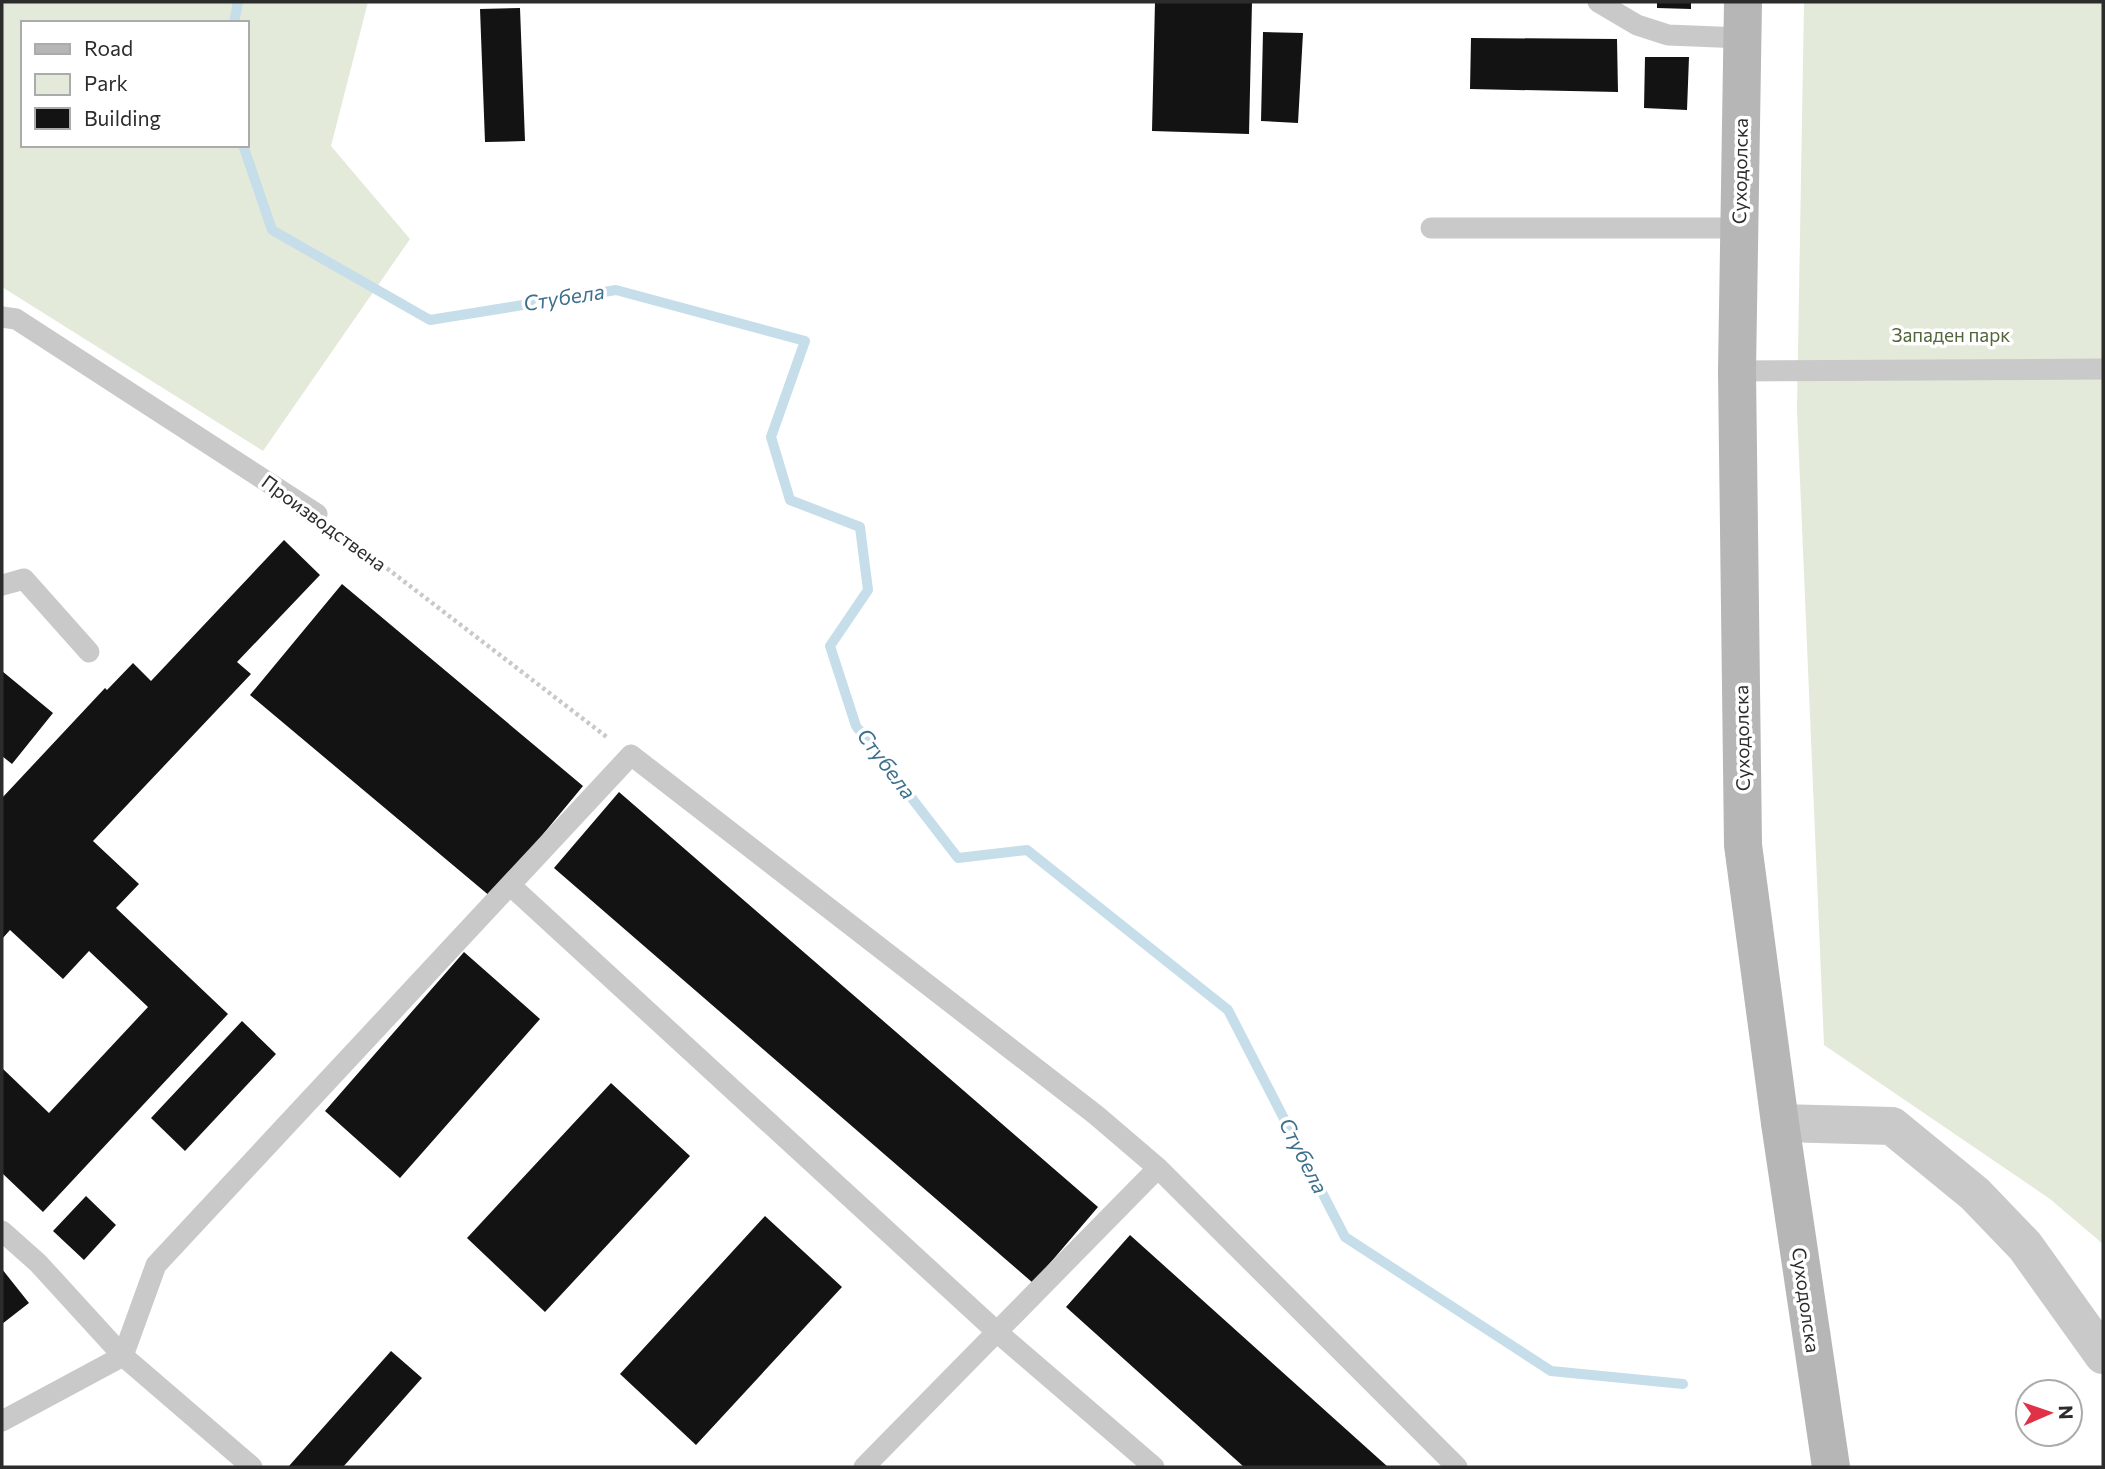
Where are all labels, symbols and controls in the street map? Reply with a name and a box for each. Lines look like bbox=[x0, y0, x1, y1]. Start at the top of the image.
legend bbox=[21, 21, 248, 147]
text: Road bbox=[84, 35, 133, 60]
text: Park bbox=[84, 70, 128, 95]
text: Building bbox=[84, 105, 161, 130]
street label: Суходолска bbox=[1727, 118, 1752, 224]
water label: Стубела bbox=[521, 278, 606, 315]
park label: Западен парк bbox=[1892, 323, 2010, 346]
street label: Производствена bbox=[258, 470, 391, 575]
street label: Суходолска bbox=[1729, 685, 1754, 791]
water label: Стубела bbox=[853, 723, 922, 803]
water label: Стубела bbox=[1275, 1113, 1334, 1197]
street label: Суходолска bbox=[1788, 1246, 1825, 1354]
north arrow bbox=[2014, 1378, 2084, 1448]
text: N bbox=[2055, 1405, 2078, 1420]

